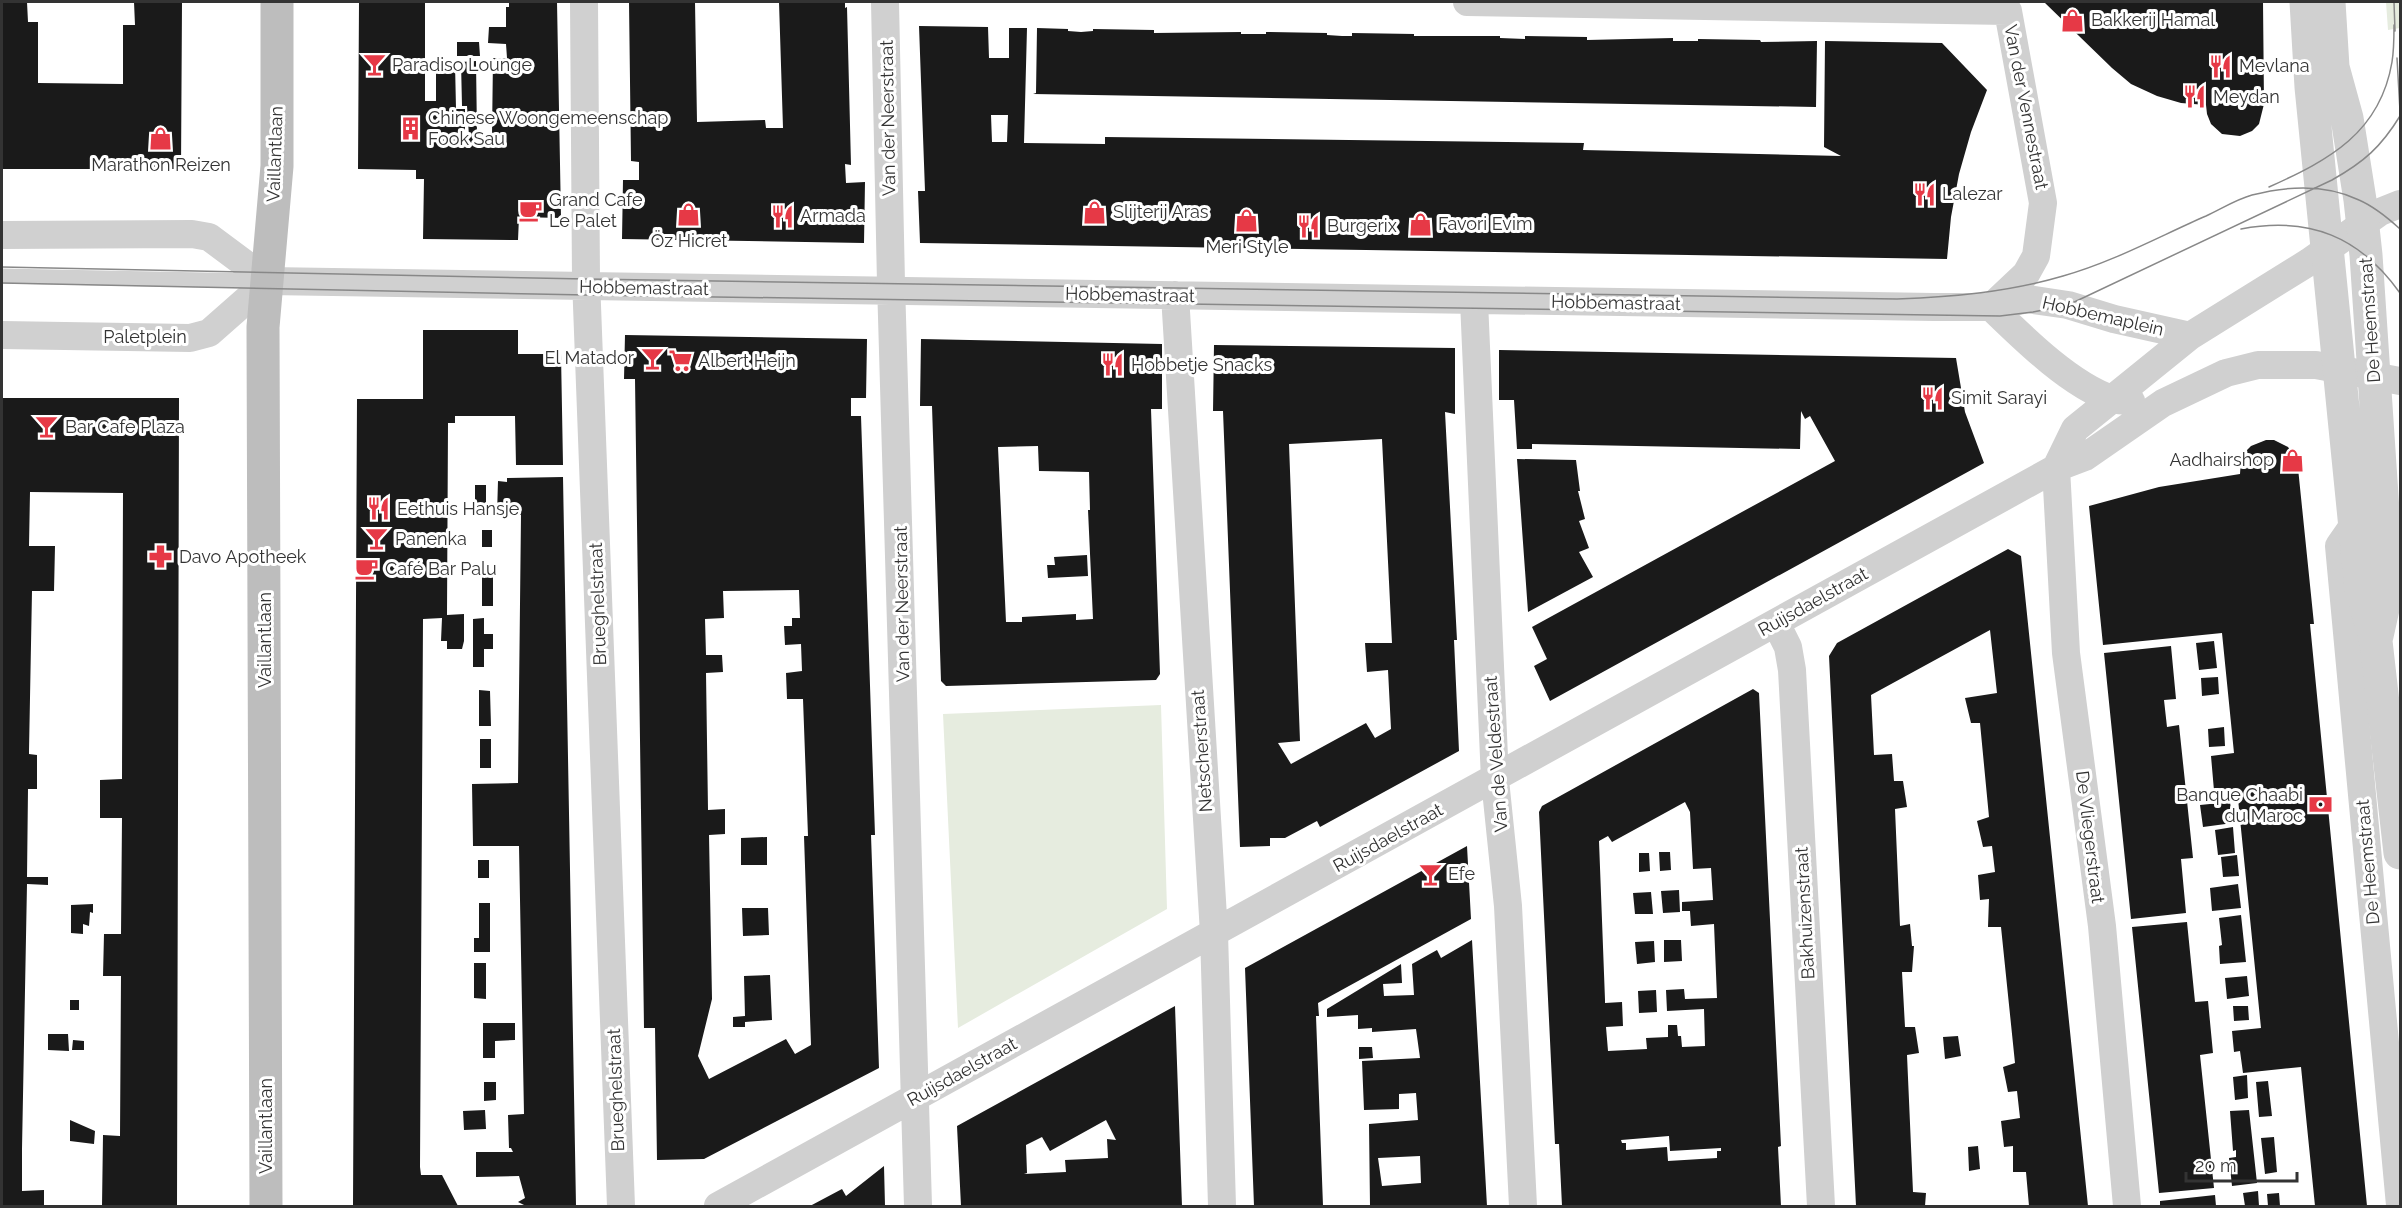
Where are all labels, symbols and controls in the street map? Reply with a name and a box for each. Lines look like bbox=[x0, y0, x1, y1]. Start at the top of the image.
shop icon: Bakkerij Hamal bbox=[2060, 7, 2086, 33]
place label: Bakkerij Hamal bbox=[2091, 9, 2215, 30]
street label: Van der Vennestraat bbox=[2000, 23, 2053, 191]
street label: Van der Neerstraat bbox=[876, 40, 899, 196]
bar icon: Paradiso Lounge bbox=[361, 52, 387, 78]
restaurant icon: Mevlana bbox=[2208, 53, 2234, 79]
place label: Paradiso Lounge bbox=[392, 54, 532, 75]
place label: Mevlana bbox=[2239, 55, 2310, 76]
restaurant icon: Meydan bbox=[2182, 84, 2208, 110]
place label: Meydan bbox=[2213, 86, 2280, 107]
street label: Vaillantlaan bbox=[262, 106, 287, 202]
place label: Chinese Woongemeenschap Fook Sau bbox=[428, 107, 668, 149]
building icon: Chinese Woongemeenschap Fook Sau bbox=[397, 115, 423, 141]
shop icon: Marathon Reizen bbox=[148, 126, 174, 152]
place label: Marathon Reizen bbox=[91, 154, 231, 175]
restaurant icon: Lalezar bbox=[1911, 181, 1937, 207]
place label: Lalezar bbox=[1942, 183, 2003, 204]
place label: Grand Cafe Le Palet bbox=[549, 189, 643, 231]
cafe icon: Grand Cafe Le Palet bbox=[518, 197, 544, 223]
shop icon: Slijterij Aras bbox=[1082, 199, 1108, 225]
place label: Slijterij Aras bbox=[1113, 201, 1209, 222]
shop icon: Öz Hicret bbox=[676, 202, 702, 228]
restaurant icon: Armada bbox=[769, 203, 795, 229]
place label: Armada bbox=[800, 205, 866, 226]
shop icon: Meri Style bbox=[1234, 208, 1260, 234]
shop icon: Favori Evim bbox=[1407, 211, 1433, 237]
restaurant icon: Burgerix bbox=[1296, 213, 1322, 239]
place label: Favori Evim bbox=[1438, 213, 1532, 234]
place label: Burgerix bbox=[1327, 215, 1397, 236]
place label: Öz Hicret bbox=[651, 230, 727, 251]
place label: Meri Style bbox=[1205, 236, 1289, 257]
street label: De Heemstraat bbox=[2355, 257, 2384, 383]
street label: Hobbemastraat bbox=[579, 276, 709, 299]
street label: Hobbemastraat bbox=[1065, 283, 1195, 306]
street label: Hobbemastraat bbox=[1551, 291, 1681, 314]
street label: Hobbemaplein bbox=[2040, 291, 2166, 340]
street label: Paletplein bbox=[103, 326, 187, 347]
bar icon: El Matador bbox=[639, 345, 665, 371]
place label: El Matador bbox=[545, 347, 635, 368]
supermarket icon: Albert Heijn bbox=[667, 348, 693, 374]
place label: Albert Heijn bbox=[698, 350, 796, 371]
restaurant icon: Hobbetje Snacks bbox=[1100, 352, 1126, 378]
place label: Hobbetje Snacks bbox=[1131, 354, 1272, 375]
restaurant icon: Simit Sarayi bbox=[1920, 385, 1946, 411]
place label: Simit Sarayi bbox=[1951, 387, 2047, 408]
bar icon: Bar Cafe Plaza bbox=[34, 414, 60, 440]
place label: Bar Cafe Plaza bbox=[65, 416, 185, 437]
shop icon: Aadhairshop bbox=[2279, 447, 2305, 473]
place label: Aadhairshop bbox=[2169, 449, 2274, 470]
restaurant icon: Eethuis Hansje bbox=[366, 496, 392, 522]
place label: Eethuis Hansje bbox=[397, 498, 520, 519]
bar icon: Panenka bbox=[364, 526, 390, 552]
street label: Van der Neerstraat bbox=[890, 526, 913, 682]
place label: Panenka bbox=[395, 528, 467, 549]
street label: Brueghelstraat bbox=[585, 542, 610, 666]
pharmacy icon: Davo Apotheek bbox=[148, 544, 174, 570]
place label: Davo Apotheek bbox=[179, 546, 307, 567]
cafe icon: Café Bar Palu bbox=[354, 556, 380, 582]
place label: Café Bar Palu bbox=[385, 558, 497, 579]
street label: Ruijsdaelstraat bbox=[1754, 563, 1871, 640]
street label: Vaillantlaan bbox=[254, 592, 275, 688]
street label: Van de Veldestraat bbox=[1480, 675, 1511, 833]
street label: Netscherstraat bbox=[1187, 689, 1216, 813]
street label: De Vliegerstraat bbox=[2072, 769, 2109, 905]
place label: Banque Chaabi du Maroc bbox=[2176, 784, 2303, 826]
bank icon: Banque Chaabi du Maroc bbox=[2308, 792, 2334, 818]
street label: Ruijsdaelstraat bbox=[1329, 799, 1446, 876]
street label: De Heemstraat bbox=[2352, 799, 2383, 925]
street label: Bakhuizenstraat bbox=[1791, 846, 1818, 980]
bar icon: Efe bbox=[1417, 861, 1443, 887]
place label: Efe bbox=[1448, 863, 1475, 884]
street label: Brueghelstraat bbox=[603, 1028, 628, 1152]
street label: Ruijsdaelstraat bbox=[903, 1033, 1020, 1110]
street label: Vaillantlaan bbox=[255, 1078, 276, 1174]
scale bar bbox=[2186, 1145, 2297, 1183]
text: 20 m bbox=[2195, 1155, 2237, 1176]

